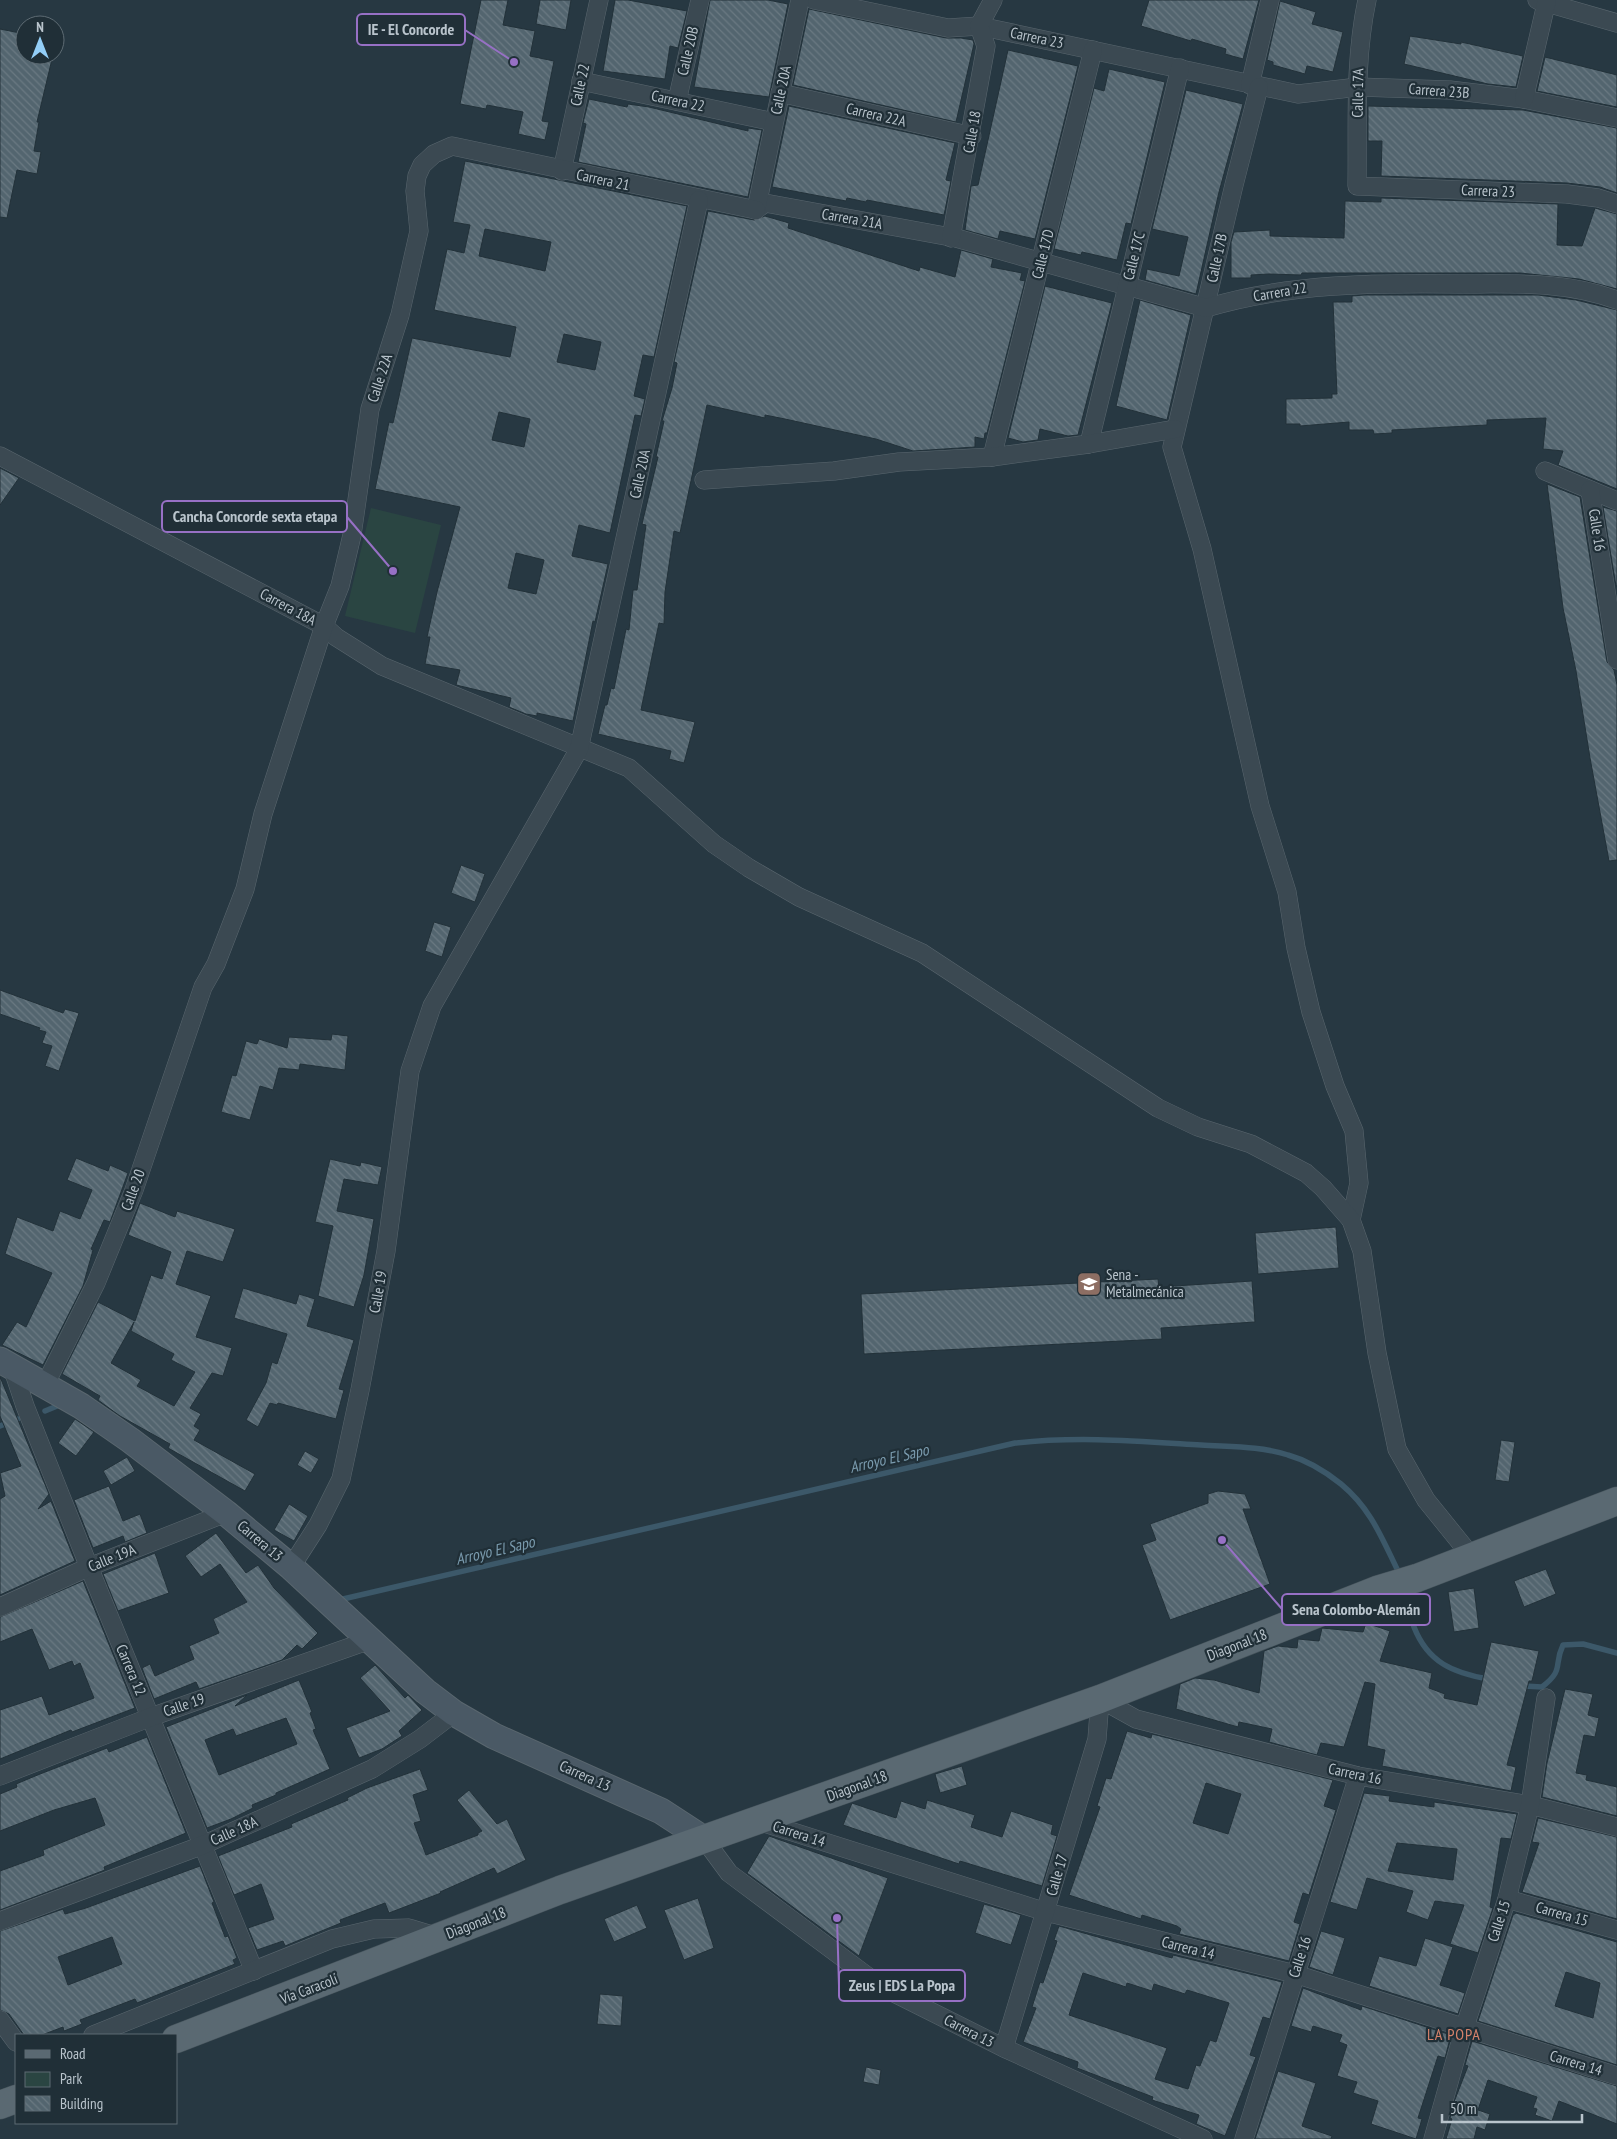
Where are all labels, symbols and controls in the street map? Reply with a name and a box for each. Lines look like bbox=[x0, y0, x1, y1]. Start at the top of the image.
callout: IE - El Concorde bbox=[357, 14, 465, 45]
north arrow bbox=[15, 15, 65, 65]
text: N bbox=[36, 18, 44, 36]
text: IE - El Concorde bbox=[368, 19, 454, 39]
street label: Carrera 23 bbox=[1009, 23, 1065, 52]
street label: Calle 20B bbox=[673, 25, 702, 77]
street label: Calle 22 bbox=[566, 62, 593, 108]
street label: Calle 20A bbox=[766, 63, 795, 116]
street label: Calle 17A bbox=[1348, 67, 1367, 118]
street label: Carrera 23B bbox=[1408, 79, 1470, 102]
street label: Carrera 22 bbox=[650, 86, 706, 115]
street label: Carrera 22A bbox=[844, 98, 909, 131]
street label: Calle 18 bbox=[958, 109, 985, 155]
street label: Carrera 21 bbox=[575, 165, 631, 194]
street label: Carrera 23 bbox=[1461, 180, 1515, 201]
street label: Carrera 21A bbox=[820, 204, 885, 233]
street label: Calle 17D bbox=[1027, 227, 1058, 281]
street label: Calle 17C bbox=[1118, 230, 1149, 282]
street label: Calle 17B bbox=[1202, 232, 1231, 284]
street label: Carrera 22 bbox=[1252, 277, 1308, 306]
street label: Calle 22A bbox=[363, 350, 397, 404]
street label: Calle 20A bbox=[625, 447, 654, 500]
callout: Cancha Concorde sexta etapa bbox=[162, 501, 347, 532]
text: Cancha Concorde sexta etapa bbox=[173, 506, 338, 526]
street label: Calle 16 bbox=[1585, 507, 1610, 553]
street label: Carrera 18A bbox=[257, 584, 320, 630]
street label: Calle 20 bbox=[116, 1166, 149, 1213]
place label: Sena - Metalmecánica bbox=[1106, 1265, 1184, 1301]
street label: Calle 19 bbox=[364, 1269, 391, 1315]
school or university icon: Sena - Metalmecánica bbox=[1076, 1271, 1102, 1297]
water label: Arroyo El Sapo bbox=[848, 1439, 932, 1477]
street label: Carrera 13 bbox=[234, 1516, 287, 1565]
water label: Arroyo El Sapo bbox=[454, 1531, 538, 1569]
street label: Calle 19A bbox=[85, 1539, 139, 1576]
callout: Sena Colombo-Alemán bbox=[1282, 1594, 1430, 1625]
text: Sena Colombo-Alemán bbox=[1292, 1599, 1420, 1619]
street label: Diagonal 18 bbox=[1204, 1624, 1270, 1665]
street label: Carrera 12 bbox=[112, 1641, 151, 1698]
street label: Calle 19 bbox=[161, 1689, 207, 1720]
street label: Carrera 13 bbox=[557, 1756, 614, 1795]
street label: Carrera 16 bbox=[1327, 1759, 1384, 1788]
street label: Diagonal 18 bbox=[824, 1766, 890, 1805]
street label: Calle 18A bbox=[207, 1811, 261, 1849]
street label: Carrera 14 bbox=[771, 1816, 828, 1851]
street label: Calle 17 bbox=[1042, 1852, 1072, 1898]
street label: Carrera 15 bbox=[1534, 1897, 1591, 1930]
street label: Calle 15 bbox=[1483, 1898, 1514, 1944]
street label: Diagonal 18 bbox=[443, 1902, 509, 1943]
street label: Carrera 14 bbox=[1160, 1932, 1217, 1963]
street label: Calle 16 bbox=[1284, 1933, 1315, 1980]
street label: Vía Caracolí bbox=[276, 1969, 341, 2009]
callout: Zeus | EDS La Popa bbox=[839, 1970, 965, 2001]
text: Zeus | EDS La Popa bbox=[849, 1975, 956, 1995]
street label: Carrera 13 bbox=[941, 2010, 998, 2051]
district label: LA POPA bbox=[1427, 2024, 1481, 2044]
legend bbox=[15, 2034, 178, 2124]
text: Road bbox=[60, 2044, 86, 2063]
street label: Carrera 14 bbox=[1548, 2046, 1605, 2080]
text: Park bbox=[60, 2069, 82, 2088]
scale bar bbox=[1442, 2092, 1582, 2124]
text: Building bbox=[60, 2094, 103, 2113]
text: 50 m bbox=[1450, 2099, 1476, 2118]

